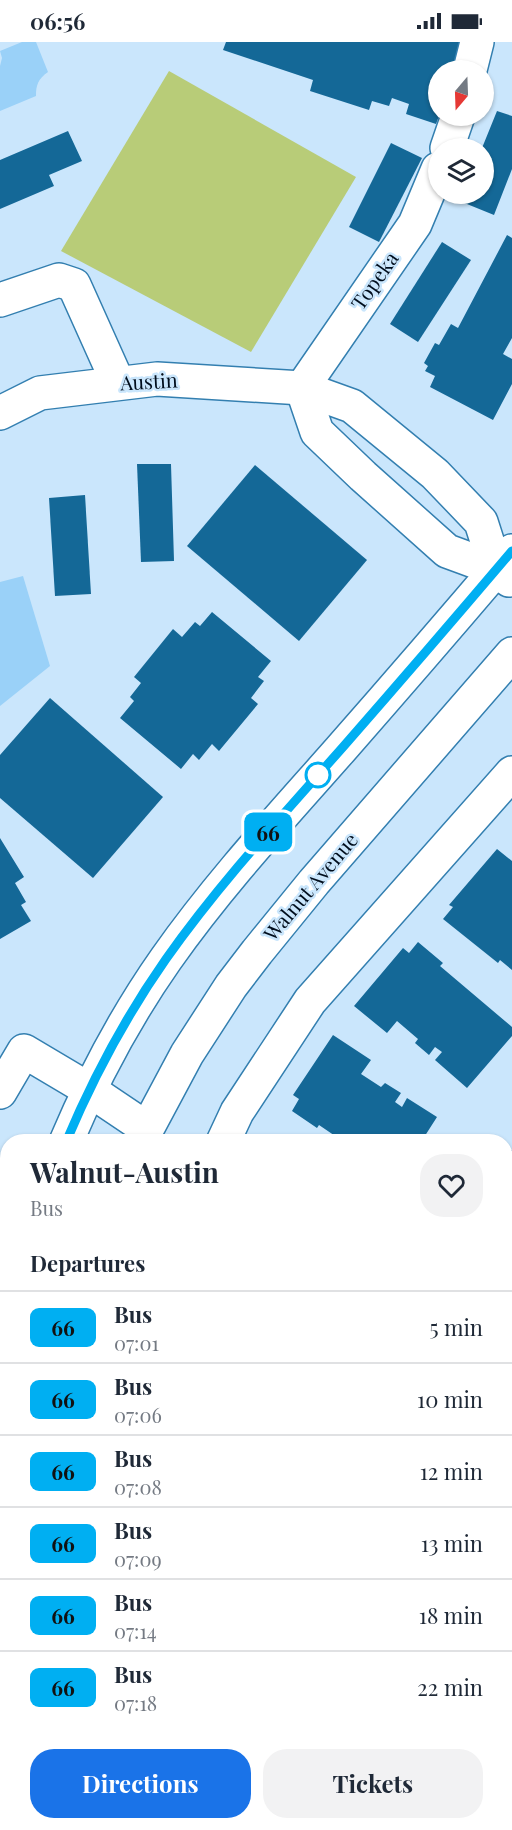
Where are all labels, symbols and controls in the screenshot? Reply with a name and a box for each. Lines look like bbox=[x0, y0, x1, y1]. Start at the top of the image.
text: 06:56 bbox=[30, 6, 85, 36]
north arrow bbox=[428, 60, 494, 126]
map controls bbox=[428, 60, 494, 204]
button: layers bbox=[428, 138, 494, 204]
street label: Topeka bbox=[344, 246, 403, 315]
street label: Austin bbox=[119, 366, 178, 396]
unlabelled marker bbox=[305, 762, 331, 788]
line badge: 66 bbox=[241, 812, 295, 852]
text: 66 bbox=[256, 818, 280, 846]
street label: Walnut Avenue bbox=[256, 826, 363, 947]
text: Walnut-Austin bbox=[30, 1153, 219, 1190]
button: heart bbox=[420, 1154, 483, 1217]
text: Bus bbox=[30, 1194, 63, 1221]
text: Departures bbox=[30, 1248, 145, 1278]
text: Bus bbox=[114, 1299, 152, 1329]
text: 5 min bbox=[430, 1312, 483, 1342]
text: 66 bbox=[51, 1313, 75, 1341]
text: 07:01 bbox=[114, 1329, 159, 1356]
text: Bus bbox=[114, 1371, 152, 1401]
text: 10 min bbox=[417, 1384, 483, 1414]
text: 66 bbox=[51, 1385, 75, 1413]
text: 07:06 bbox=[114, 1401, 162, 1428]
text: Bus bbox=[114, 1443, 152, 1473]
text: 12 min bbox=[420, 1456, 483, 1486]
text: 66 bbox=[51, 1457, 75, 1485]
text: 07:08 bbox=[114, 1473, 162, 1500]
text: Bus bbox=[114, 1515, 152, 1545]
text: 13 min bbox=[421, 1528, 483, 1558]
text: 66 bbox=[51, 1529, 75, 1557]
text: 07:09 bbox=[114, 1545, 162, 1572]
text: Bus bbox=[114, 1587, 152, 1617]
text: 18 min bbox=[419, 1600, 483, 1630]
text: 66 bbox=[51, 1601, 75, 1629]
text: 07:14 bbox=[114, 1617, 157, 1644]
text: Bus bbox=[114, 1659, 152, 1689]
text: 22 min bbox=[417, 1672, 483, 1702]
text: 66 bbox=[51, 1673, 75, 1701]
text: 07:18 bbox=[114, 1689, 157, 1716]
button: Directions bbox=[30, 1749, 251, 1818]
button: Tickets bbox=[263, 1749, 483, 1818]

